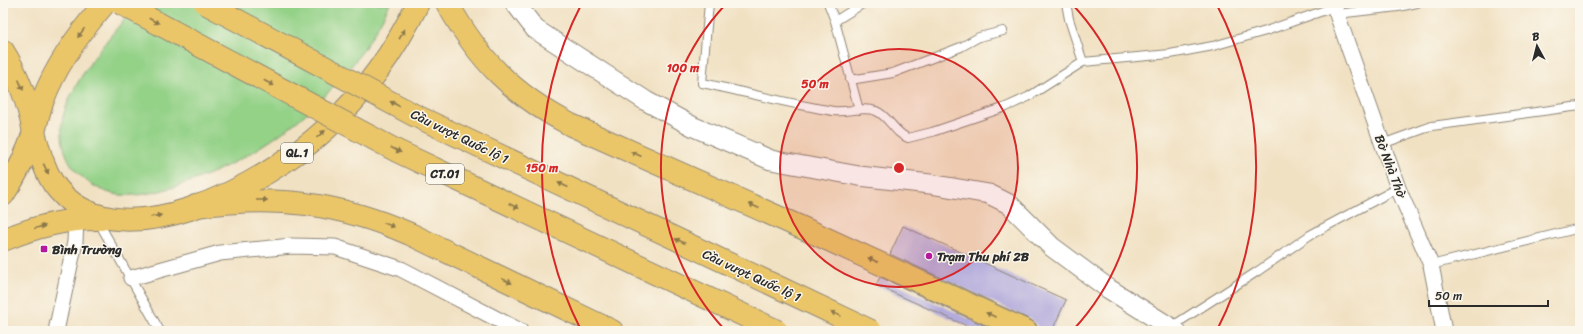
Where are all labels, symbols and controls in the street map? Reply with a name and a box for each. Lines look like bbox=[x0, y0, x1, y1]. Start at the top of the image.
one-way arrow bbox=[149, 18, 160, 25]
north arrow bbox=[1517, 26, 1557, 66]
text: B bbox=[1531, 27, 1540, 46]
one-way arrow bbox=[77, 28, 85, 39]
one-way arrow bbox=[399, 28, 406, 40]
text: 100 m bbox=[667, 57, 700, 79]
text: 50 m bbox=[801, 73, 829, 95]
one-way arrow bbox=[263, 79, 275, 86]
one-way arrow bbox=[18, 80, 24, 92]
one-way arrow bbox=[389, 101, 401, 108]
street label: Cầu vượt Quốc lộ 1 bbox=[407, 103, 513, 170]
one-way arrow bbox=[315, 130, 326, 139]
street label: Bờ Nhà Thờ bbox=[1368, 131, 1414, 203]
road number: QL.1 bbox=[281, 143, 313, 163]
one-way arrow bbox=[390, 147, 402, 153]
one-way arrow bbox=[630, 151, 641, 157]
text: 150 m bbox=[526, 157, 559, 179]
centre of rings bbox=[892, 161, 906, 175]
one-way arrow bbox=[43, 163, 49, 175]
road number: CT.01 bbox=[426, 164, 464, 184]
one-way arrow bbox=[557, 182, 568, 188]
one-way arrow bbox=[256, 197, 268, 204]
one-way arrow bbox=[508, 203, 519, 209]
one-way arrow bbox=[749, 203, 760, 209]
one-way arrow bbox=[150, 213, 162, 220]
one-way arrow bbox=[384, 222, 396, 228]
one-way arrow bbox=[34, 224, 46, 230]
place label: Bình Trường bbox=[52, 238, 122, 261]
one-way arrow bbox=[675, 238, 686, 244]
street label: Cầu vượt Quốc lộ 1 bbox=[698, 242, 806, 309]
marker: Bình Trường bbox=[39, 244, 49, 254]
place label: Trạm Thu phí 2B bbox=[937, 245, 1030, 268]
marker: Trạm Thu phí 2B bbox=[924, 251, 934, 261]
one-way arrow bbox=[867, 257, 879, 263]
one-way arrow bbox=[501, 278, 512, 284]
scale bar bbox=[1429, 282, 1548, 308]
text: 50 m bbox=[1435, 285, 1462, 307]
one-way arrow bbox=[830, 311, 841, 317]
one-way arrow bbox=[984, 311, 996, 317]

